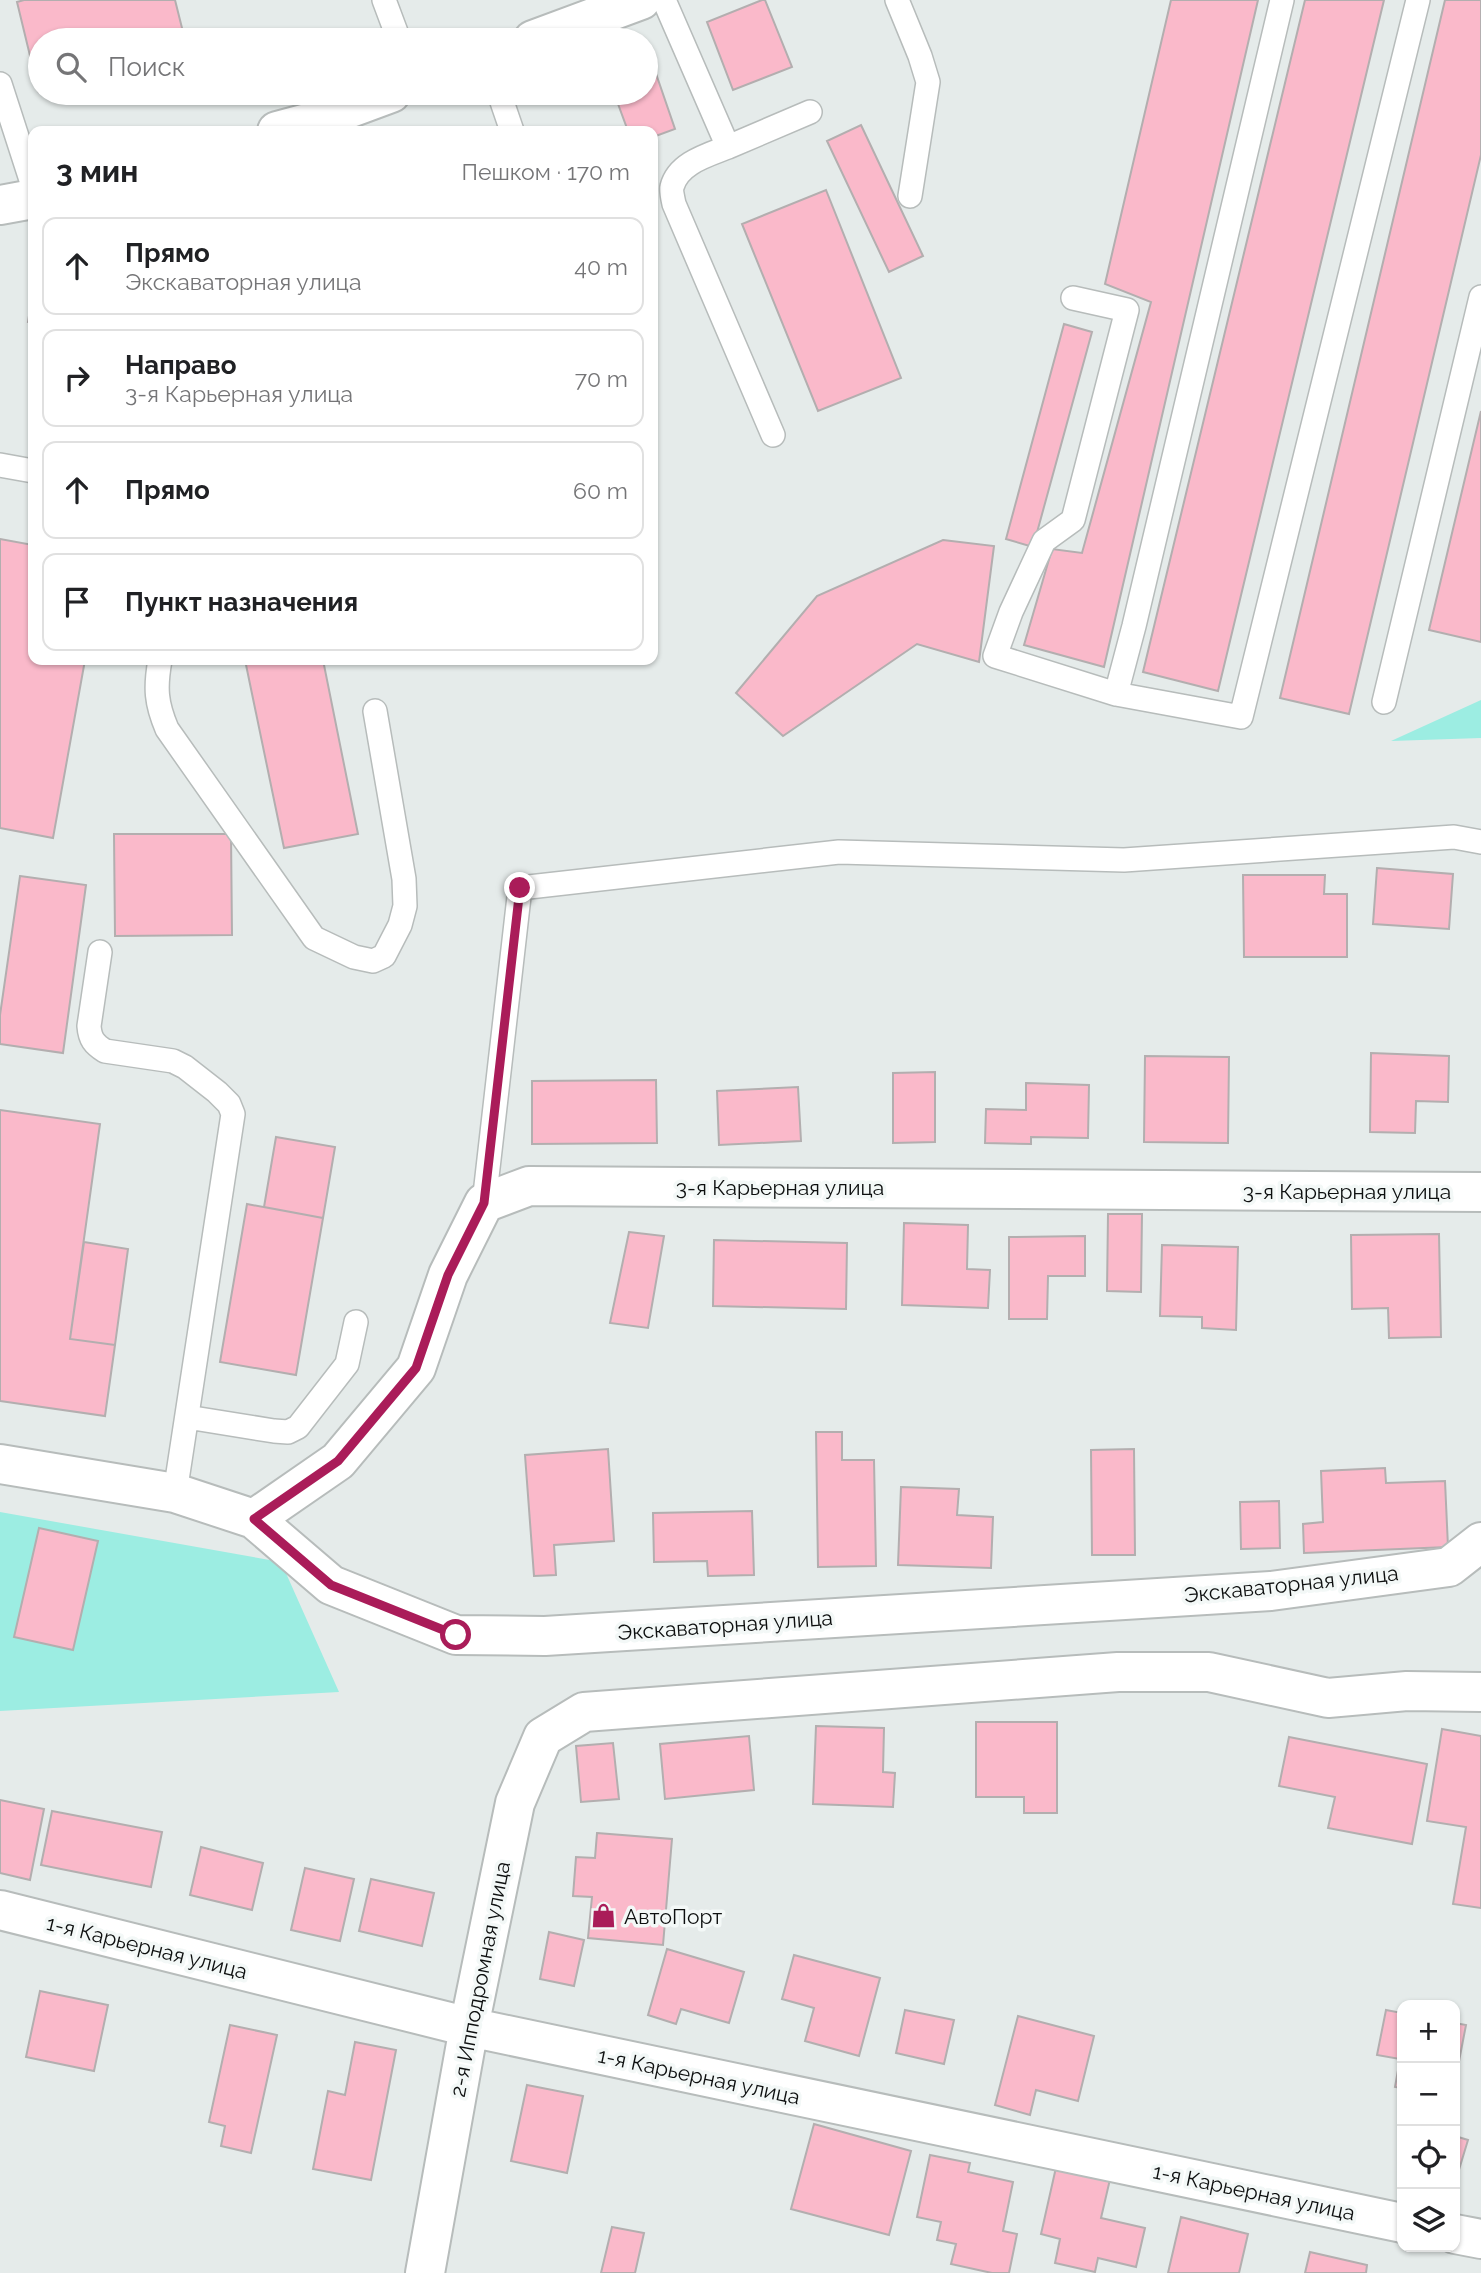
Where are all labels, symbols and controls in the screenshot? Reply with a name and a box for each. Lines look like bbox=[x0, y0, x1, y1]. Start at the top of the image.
search box bbox=[28, 28, 658, 105]
icon: search bbox=[52, 48, 90, 86]
text: Поиск bbox=[108, 52, 185, 82]
text: 3 мин bbox=[56, 154, 138, 189]
text: Пешком · 170 m bbox=[461, 158, 630, 185]
text: Прямо bbox=[125, 238, 210, 268]
icon: ahead bbox=[58, 247, 96, 285]
text: 40 m bbox=[574, 253, 628, 280]
text: Экскаваторная улица bbox=[125, 268, 361, 295]
text: Направо bbox=[125, 350, 236, 380]
icon: right bbox=[58, 359, 96, 397]
text: 70 m bbox=[575, 365, 628, 392]
text: 3-я Карьерная улица bbox=[125, 380, 353, 407]
icon: ahead bbox=[58, 471, 96, 509]
text: Прямо bbox=[125, 475, 210, 505]
text: 60 m bbox=[573, 477, 628, 504]
icon: arrive bbox=[58, 583, 96, 621]
text: Пункт назначения bbox=[125, 587, 358, 617]
route end bbox=[504, 872, 535, 903]
street label: 3-я Карьерная улица bbox=[676, 1175, 884, 1200]
street label: 3-я Карьерная улица bbox=[1243, 1179, 1451, 1204]
street label: Экскаваторная улица bbox=[1182, 1560, 1400, 1608]
street label: Экскаваторная улица bbox=[616, 1605, 834, 1645]
route start bbox=[440, 1619, 471, 1650]
street label: 2-я Ипподромная улица bbox=[445, 1859, 515, 2099]
shop icon: АвтоПорт bbox=[590, 1902, 618, 1930]
place label: АвтоПорт bbox=[624, 1904, 722, 1929]
street label: 1-я Карьерная улица bbox=[44, 1910, 250, 1984]
map controls bbox=[1397, 2000, 1460, 2252]
button: + bbox=[1397, 2000, 1460, 2063]
street label: 1-я Карьерная улица bbox=[596, 2042, 802, 2110]
button: − bbox=[1397, 2063, 1460, 2126]
button: locate bbox=[1397, 2126, 1460, 2189]
street label: 1-я Карьерная улица bbox=[1151, 2158, 1357, 2226]
button: layers bbox=[1397, 2189, 1460, 2252]

